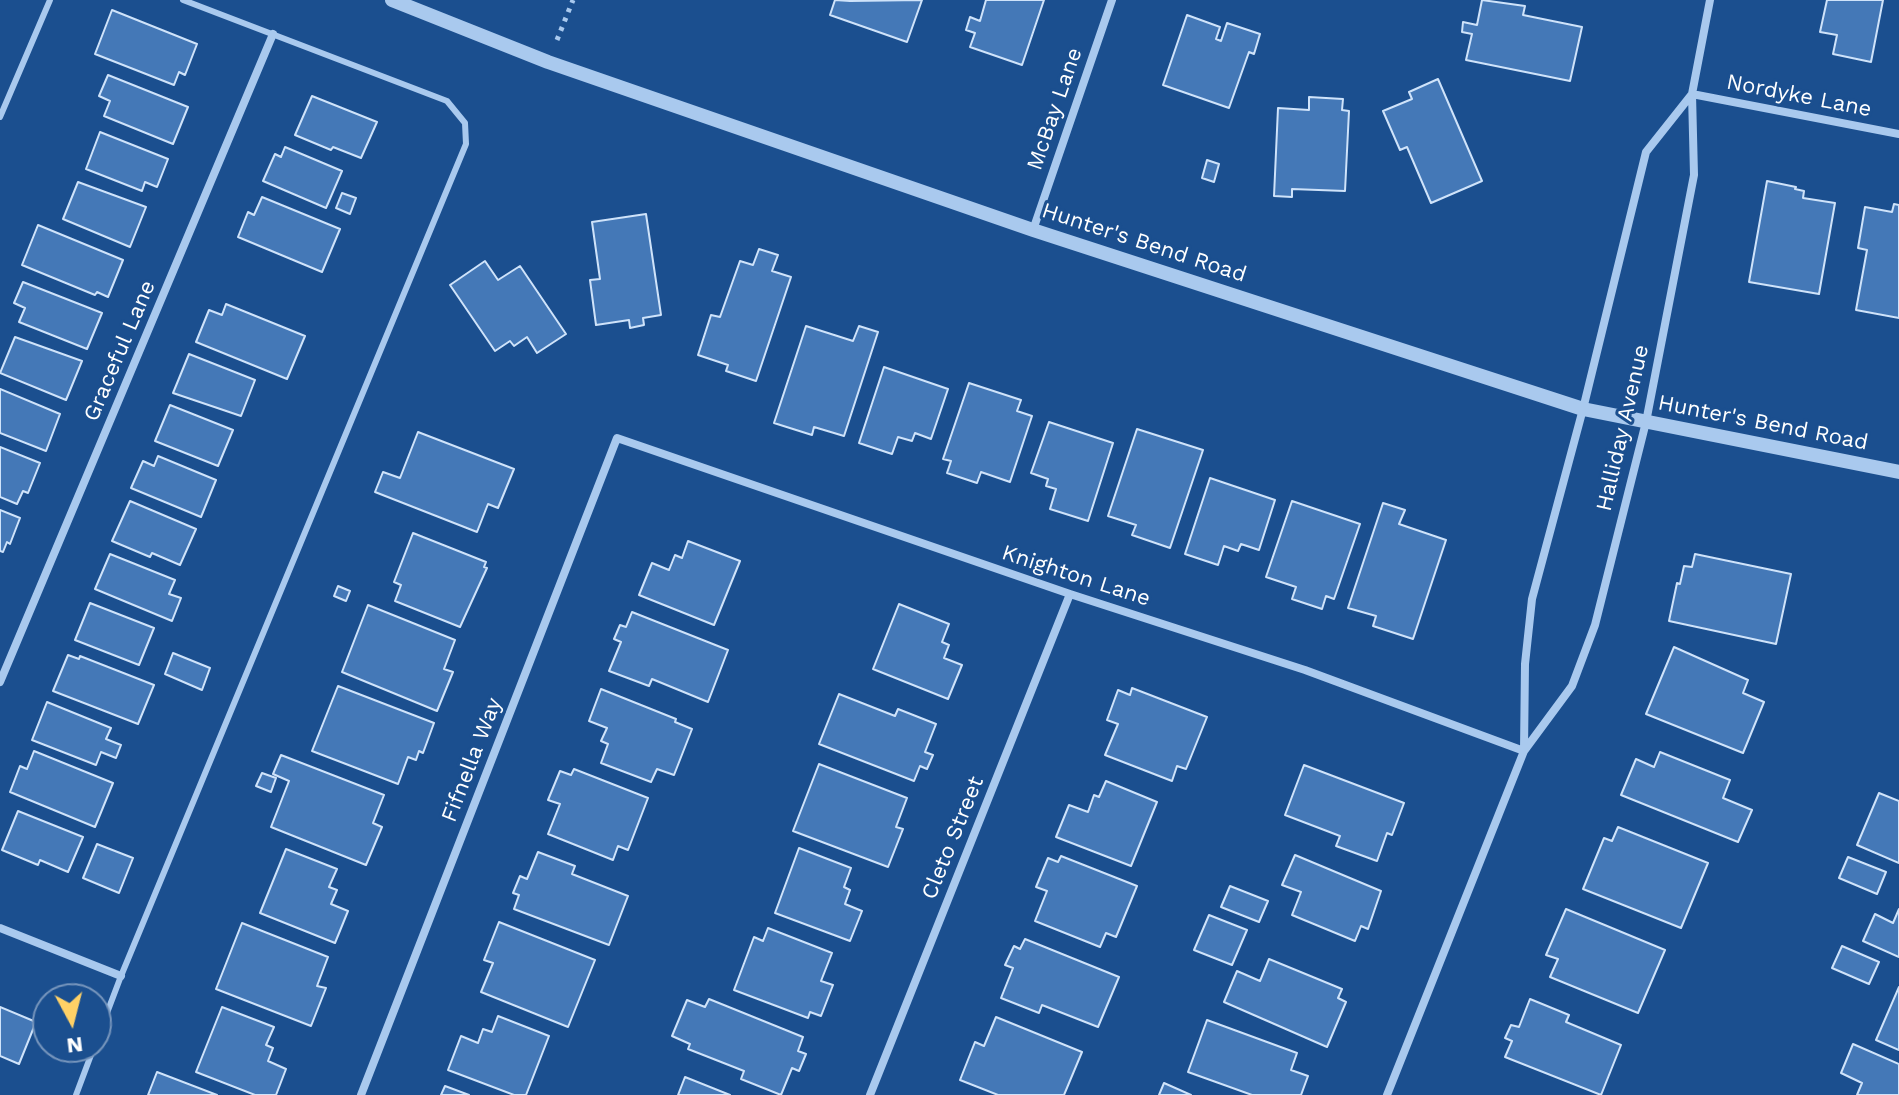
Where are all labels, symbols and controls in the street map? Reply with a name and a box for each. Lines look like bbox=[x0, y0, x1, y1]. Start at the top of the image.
street label: McBay Lane bbox=[1022, 44, 1088, 174]
street label: Nordyke Lane bbox=[1724, 69, 1874, 123]
street label: Hunter's Bend Road bbox=[1038, 197, 1250, 289]
street label: Graceful Lane bbox=[78, 277, 162, 425]
street label: Halliday Avenue bbox=[1591, 342, 1655, 514]
street label: Hunter's Bend Road bbox=[1656, 390, 1870, 456]
street label: Knighton Lane bbox=[998, 540, 1154, 612]
street label: Fifnella Way bbox=[436, 694, 508, 826]
street label: Cleto Street bbox=[916, 773, 990, 903]
north arrow bbox=[32, 983, 112, 1063]
text: N bbox=[65, 1032, 84, 1059]

